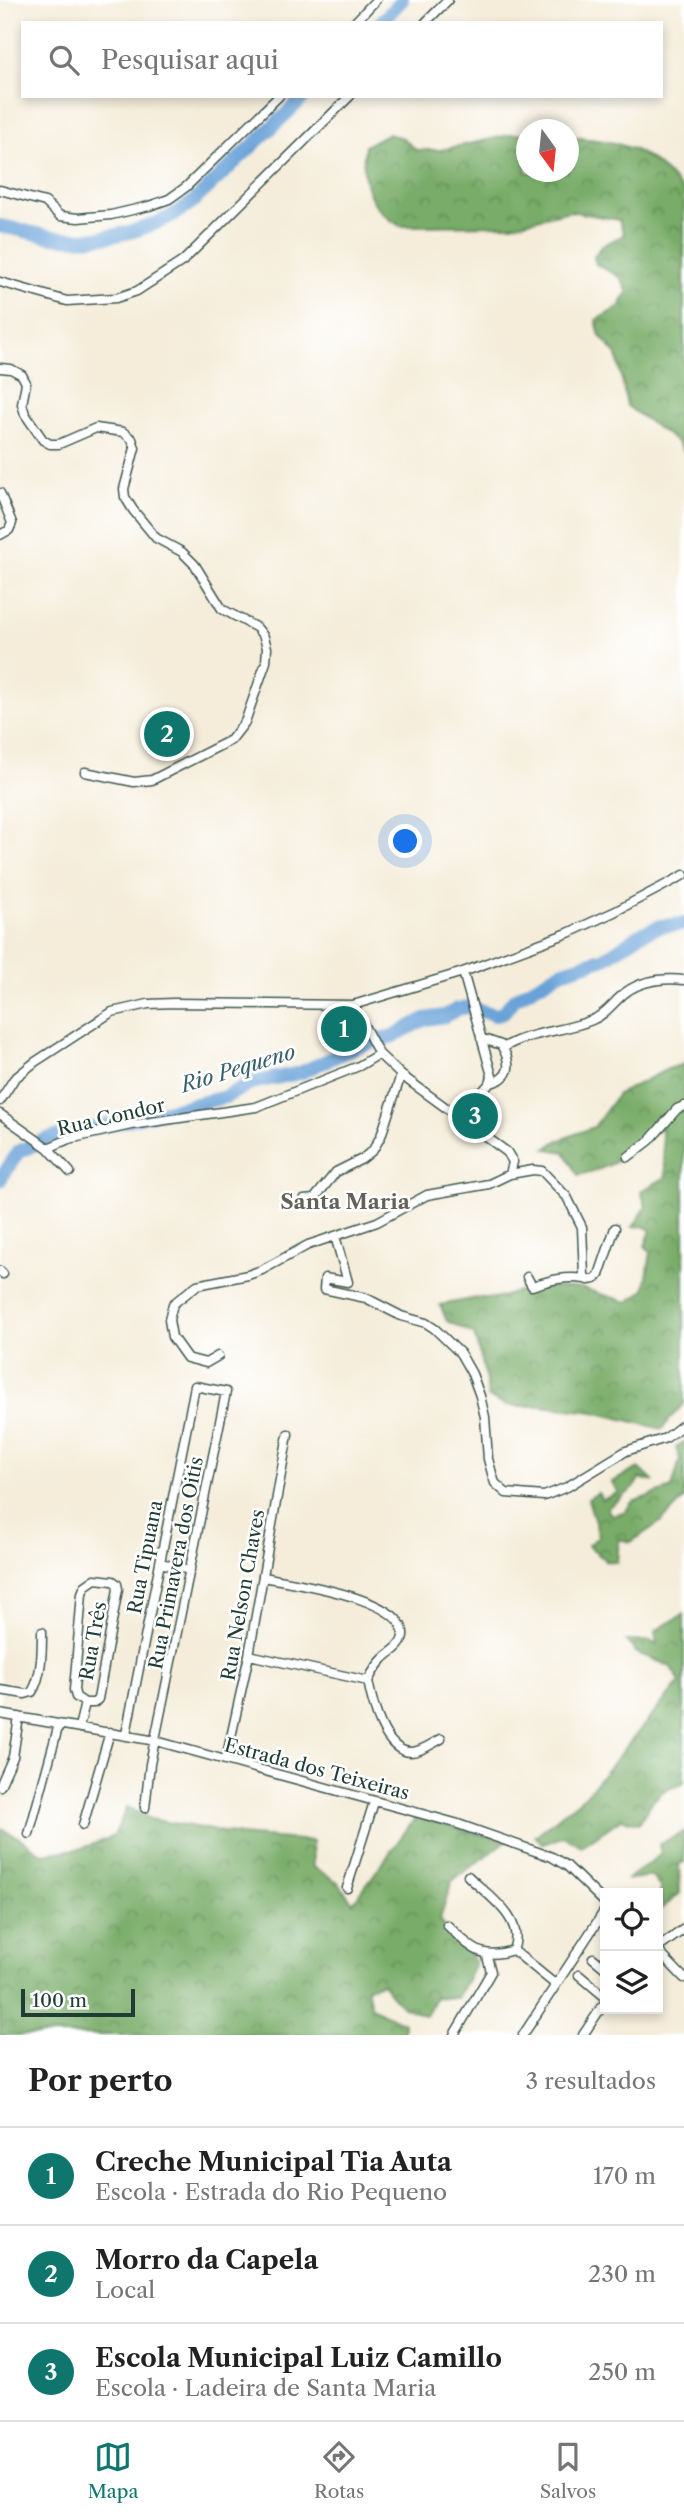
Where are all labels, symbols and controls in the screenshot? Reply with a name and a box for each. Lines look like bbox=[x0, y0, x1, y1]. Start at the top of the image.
search box bbox=[21, 21, 663, 98]
icon: search bbox=[45, 41, 83, 79]
text: Pesquisar aqui bbox=[101, 44, 279, 76]
north arrow bbox=[516, 119, 579, 182]
pin: 2 bbox=[144, 708, 190, 760]
your location bbox=[388, 824, 422, 858]
pin: 1 bbox=[321, 1003, 367, 1055]
water label: Rio Pequeno bbox=[176, 1039, 299, 1098]
pin: 3 bbox=[452, 1090, 498, 1142]
street label: Rua Condor bbox=[55, 1093, 167, 1141]
district label: Santa Maria bbox=[280, 1189, 411, 1214]
street label: Rua Primavera dos Oitis bbox=[144, 1455, 208, 1671]
street label: Rua Tipuana bbox=[123, 1498, 167, 1616]
street label: Rua Nelson Chaves bbox=[217, 1508, 269, 1682]
street label: Rua Três bbox=[75, 1600, 111, 1682]
street label: Estrada dos Teixeiras bbox=[222, 1733, 412, 1805]
map controls bbox=[600, 1888, 663, 2014]
button: locate bbox=[600, 1888, 663, 1951]
button: layers bbox=[600, 1951, 663, 2014]
scale bar bbox=[21, 1986, 135, 2018]
text: 100 m bbox=[32, 1989, 87, 2012]
text: Por perto bbox=[28, 2062, 173, 2099]
text: 3 resultados bbox=[526, 2067, 656, 2095]
text: Creche Municipal Tia Auta bbox=[95, 2146, 452, 2178]
text: 1 bbox=[46, 2162, 56, 2190]
text: 170 m bbox=[593, 2162, 656, 2190]
text: Escola · Estrada do Rio Pequeno bbox=[95, 2178, 447, 2206]
text: Morro da Capela bbox=[95, 2244, 318, 2276]
text: 2 bbox=[44, 2260, 58, 2288]
text: 230 m bbox=[588, 2260, 656, 2288]
text: Local bbox=[95, 2276, 155, 2304]
text: Escola Municipal Luiz Camillo bbox=[95, 2342, 502, 2374]
text: 3 bbox=[45, 2358, 58, 2386]
text: 250 m bbox=[588, 2358, 656, 2386]
text: Escola · Ladeira de Santa Maria bbox=[95, 2374, 436, 2402]
tab: Mapa bbox=[88, 2438, 139, 2503]
tab: Rotas bbox=[314, 2438, 364, 2503]
tab: Salvos bbox=[540, 2438, 596, 2503]

